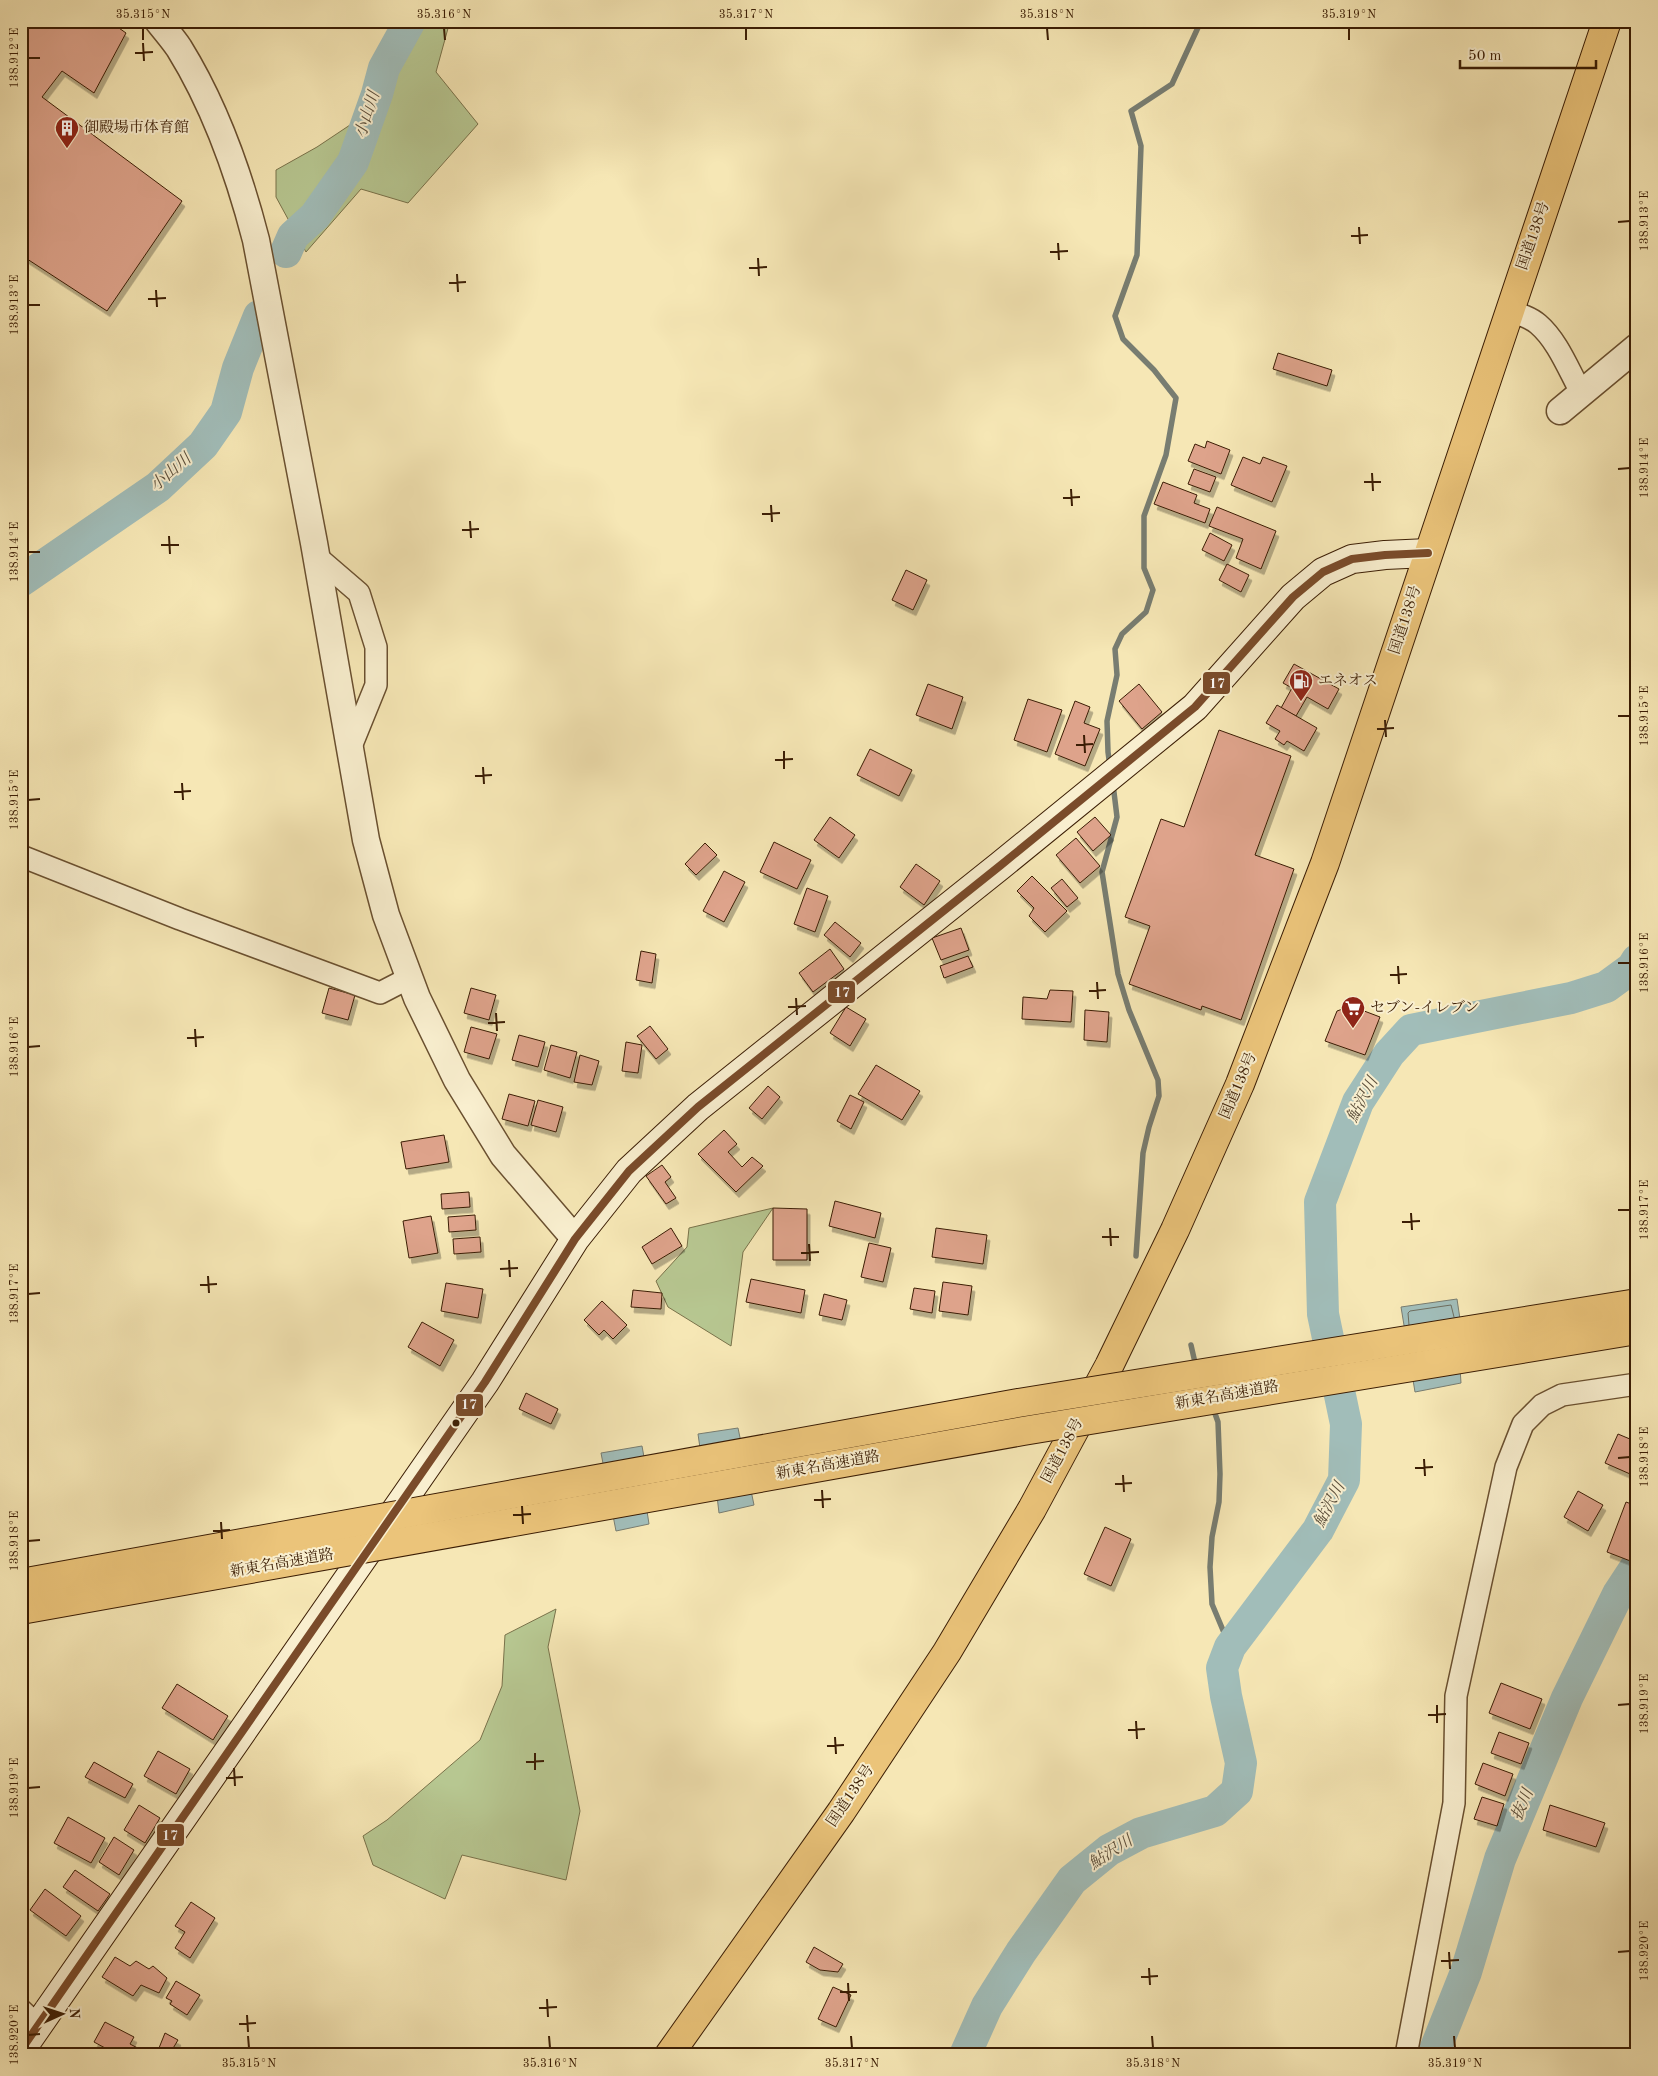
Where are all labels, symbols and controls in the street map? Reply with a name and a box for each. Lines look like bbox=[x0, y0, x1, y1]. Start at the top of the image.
text: 35.315°N bbox=[116, 8, 170, 21]
text: 35.316°N bbox=[417, 8, 471, 21]
text: 35.317°N bbox=[719, 8, 773, 21]
text: 35.318°N bbox=[1020, 8, 1074, 21]
text: 35.319°N bbox=[1322, 8, 1376, 21]
text: 138.912°E bbox=[9, 28, 21, 88]
scale bar bbox=[1460, 38, 1597, 70]
text: 50 m bbox=[1468, 49, 1502, 64]
water label: 小山川 bbox=[351, 87, 384, 140]
building icon: 御殿場市体育館 bbox=[54, 115, 80, 149]
place label: 御殿場市体育館 bbox=[84, 119, 189, 136]
text: 138.913°E bbox=[1639, 191, 1651, 251]
street label: 国道138号 bbox=[1513, 199, 1553, 272]
text: 138.913°E bbox=[9, 275, 21, 335]
text: 138.914°E bbox=[1639, 438, 1651, 498]
water label: 小山川 bbox=[146, 448, 196, 495]
text: 138.914°E bbox=[9, 522, 21, 582]
street label: 国道138号 bbox=[1386, 583, 1424, 656]
fuel station icon: エネオス bbox=[1288, 668, 1314, 702]
line badge: 17 bbox=[1202, 671, 1231, 695]
place label: エネオス bbox=[1318, 672, 1378, 689]
text: 17 bbox=[1209, 677, 1225, 691]
text: 138.915°E bbox=[1638, 686, 1651, 746]
text: 138.915°E bbox=[8, 770, 21, 830]
text: 138.916°E bbox=[1639, 933, 1651, 993]
line badge: 17 bbox=[827, 980, 856, 1004]
text: 17 bbox=[834, 986, 850, 1000]
supermarket icon: セブン-イレブン bbox=[1340, 995, 1366, 1029]
place label: セブン-イレブン bbox=[1370, 999, 1479, 1016]
text: 138.916°E bbox=[9, 1017, 21, 1077]
street label: 国道138号 bbox=[1216, 1050, 1260, 1122]
water label: 鮎沢川 bbox=[1343, 1072, 1382, 1125]
text: 138.917°E bbox=[1639, 1180, 1651, 1240]
text: 138.917°E bbox=[9, 1264, 21, 1324]
street label: 新東名高速道路 bbox=[1174, 1378, 1280, 1413]
line badge: 17 bbox=[455, 1393, 484, 1417]
text: 17 bbox=[461, 1398, 477, 1412]
street label: 国道138号 bbox=[1038, 1415, 1086, 1486]
unlabelled marker bbox=[451, 1418, 461, 1428]
text: 138.918°E bbox=[1639, 1427, 1651, 1487]
street label: 新東名高速道路 bbox=[775, 1448, 881, 1483]
water label: 鮎沢川 bbox=[1310, 1477, 1349, 1530]
text: 138.918°E bbox=[9, 1511, 21, 1571]
street label: 新東名高速道路 bbox=[229, 1546, 335, 1581]
text: 138.919°E bbox=[1639, 1674, 1651, 1734]
text: 138.919°E bbox=[9, 1758, 21, 1818]
street label: 国道138号 bbox=[823, 1761, 877, 1830]
water label: 抜川 bbox=[1508, 1785, 1537, 1823]
line badge: 17 bbox=[156, 1823, 185, 1847]
text: 17 bbox=[162, 1829, 178, 1843]
water label: 鮎沢川 bbox=[1085, 1830, 1137, 1873]
text: 138.920°E bbox=[1639, 1921, 1651, 1981]
north arrow bbox=[38, 1988, 88, 2038]
text: 138.920°E bbox=[9, 2005, 21, 2065]
text: N bbox=[67, 2008, 81, 2019]
text: 35.315°N bbox=[222, 2057, 276, 2070]
text: 35.316°N bbox=[523, 2057, 577, 2070]
text: 35.317°N bbox=[825, 2057, 879, 2070]
text: 35.318°N bbox=[1126, 2057, 1180, 2070]
text: 35.319°N bbox=[1428, 2057, 1482, 2070]

